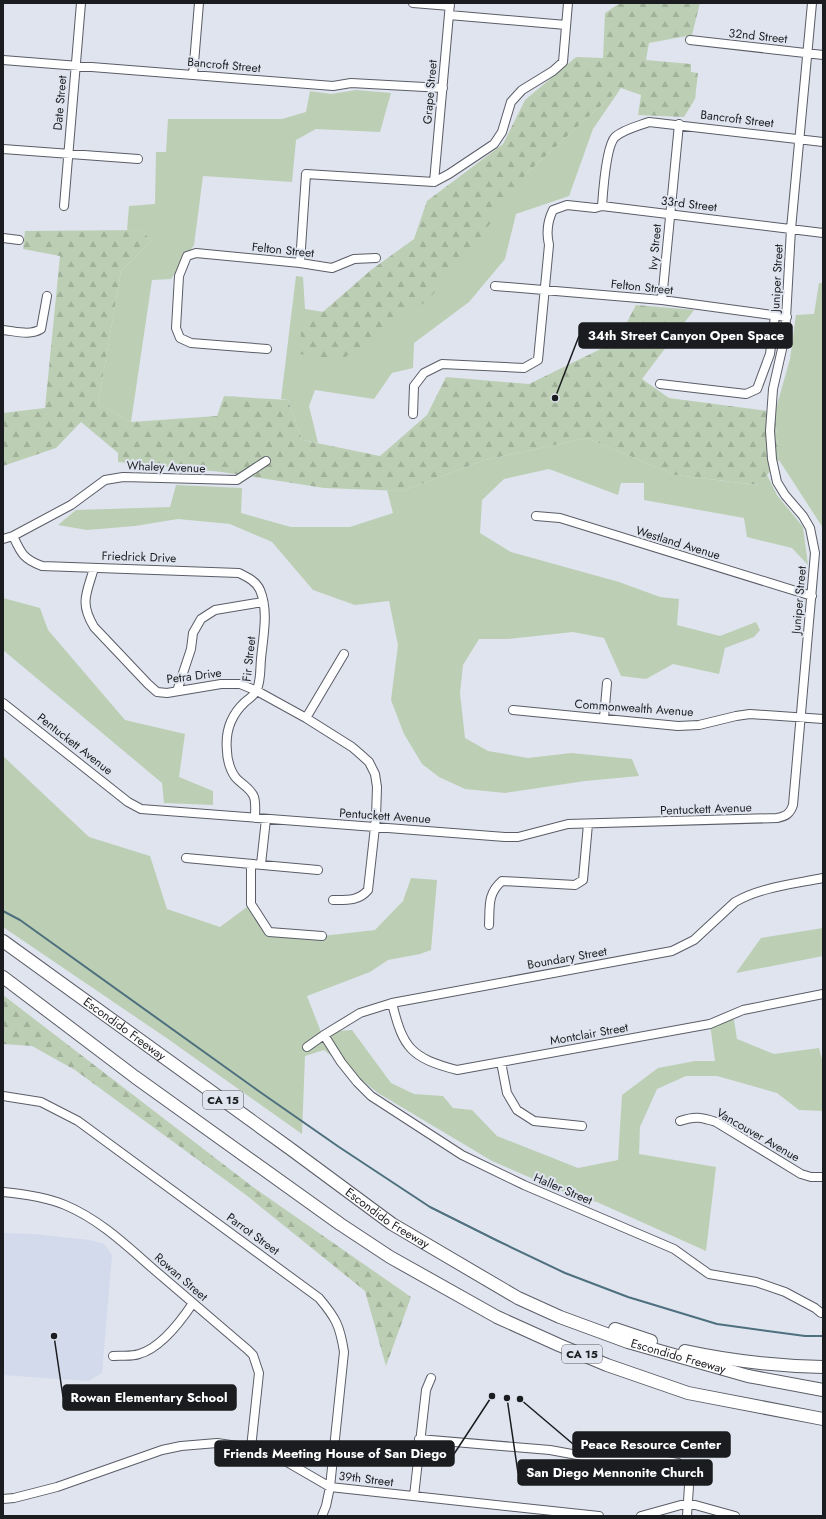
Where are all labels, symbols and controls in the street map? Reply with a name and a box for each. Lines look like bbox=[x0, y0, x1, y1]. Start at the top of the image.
street label: 32nd Street bbox=[728, 24, 788, 48]
street label: Bancroft Street bbox=[187, 53, 262, 77]
street label: Grape Street bbox=[418, 59, 442, 125]
street label: Date Street bbox=[49, 75, 71, 131]
street label: Bancroft Street bbox=[699, 106, 775, 132]
street label: 33rd Street bbox=[660, 192, 718, 216]
street label: Ivy Street bbox=[644, 223, 666, 271]
street label: Felton Street bbox=[251, 238, 315, 262]
street label: Juniper Street bbox=[766, 243, 788, 314]
street label: Felton Street bbox=[610, 275, 674, 299]
callout: 34th Street Canyon Open Space bbox=[579, 323, 792, 348]
text: 34th Street Canyon Open Space bbox=[588, 326, 785, 345]
street label: Whaley Avenue bbox=[126, 457, 206, 477]
street label: Westland Avenue bbox=[634, 522, 722, 564]
street label: Friedrick Drive bbox=[101, 547, 177, 567]
street label: Juniper Street bbox=[787, 565, 811, 637]
street label: Fir Street bbox=[238, 635, 260, 683]
street label: Petra Drive bbox=[165, 664, 223, 688]
street label: Commonwealth Avenue bbox=[574, 695, 694, 721]
street label: Pentuckett Avenue bbox=[33, 709, 117, 779]
street label: Pentuckett Avenue bbox=[660, 798, 752, 820]
street label: Pentuckett Avenue bbox=[339, 804, 431, 828]
street label: Boundary Street bbox=[526, 942, 608, 974]
street label: Escondido Freeway bbox=[80, 993, 170, 1065]
street label: Montclair Street bbox=[548, 1018, 630, 1050]
road number: CA 15 bbox=[203, 1091, 243, 1109]
street label: Vancouver Avenue bbox=[713, 1104, 803, 1166]
street label: Haller Street bbox=[531, 1169, 595, 1210]
street label: Escondido Freeway bbox=[342, 1183, 433, 1253]
street label: Parrot Street bbox=[223, 1209, 283, 1259]
street label: Rowan Street bbox=[150, 1249, 212, 1305]
street label: Escondido Freeway bbox=[629, 1334, 729, 1378]
road number: CA 15 bbox=[562, 1345, 602, 1363]
callout: Rowan Elementary School bbox=[63, 1385, 236, 1410]
text: Rowan Elementary School bbox=[71, 1388, 227, 1407]
callout: Peace Resource Center bbox=[573, 1432, 730, 1457]
text: Peace Resource Center bbox=[581, 1435, 722, 1454]
callout: Friends Meeting House of San Diego bbox=[215, 1441, 454, 1466]
text: Friends Meeting House of San Diego bbox=[223, 1444, 447, 1463]
callout: San Diego Mennonite Church bbox=[518, 1460, 712, 1485]
text: San Diego Mennonite Church bbox=[526, 1463, 704, 1482]
street label: 39th Street bbox=[338, 1467, 394, 1491]

